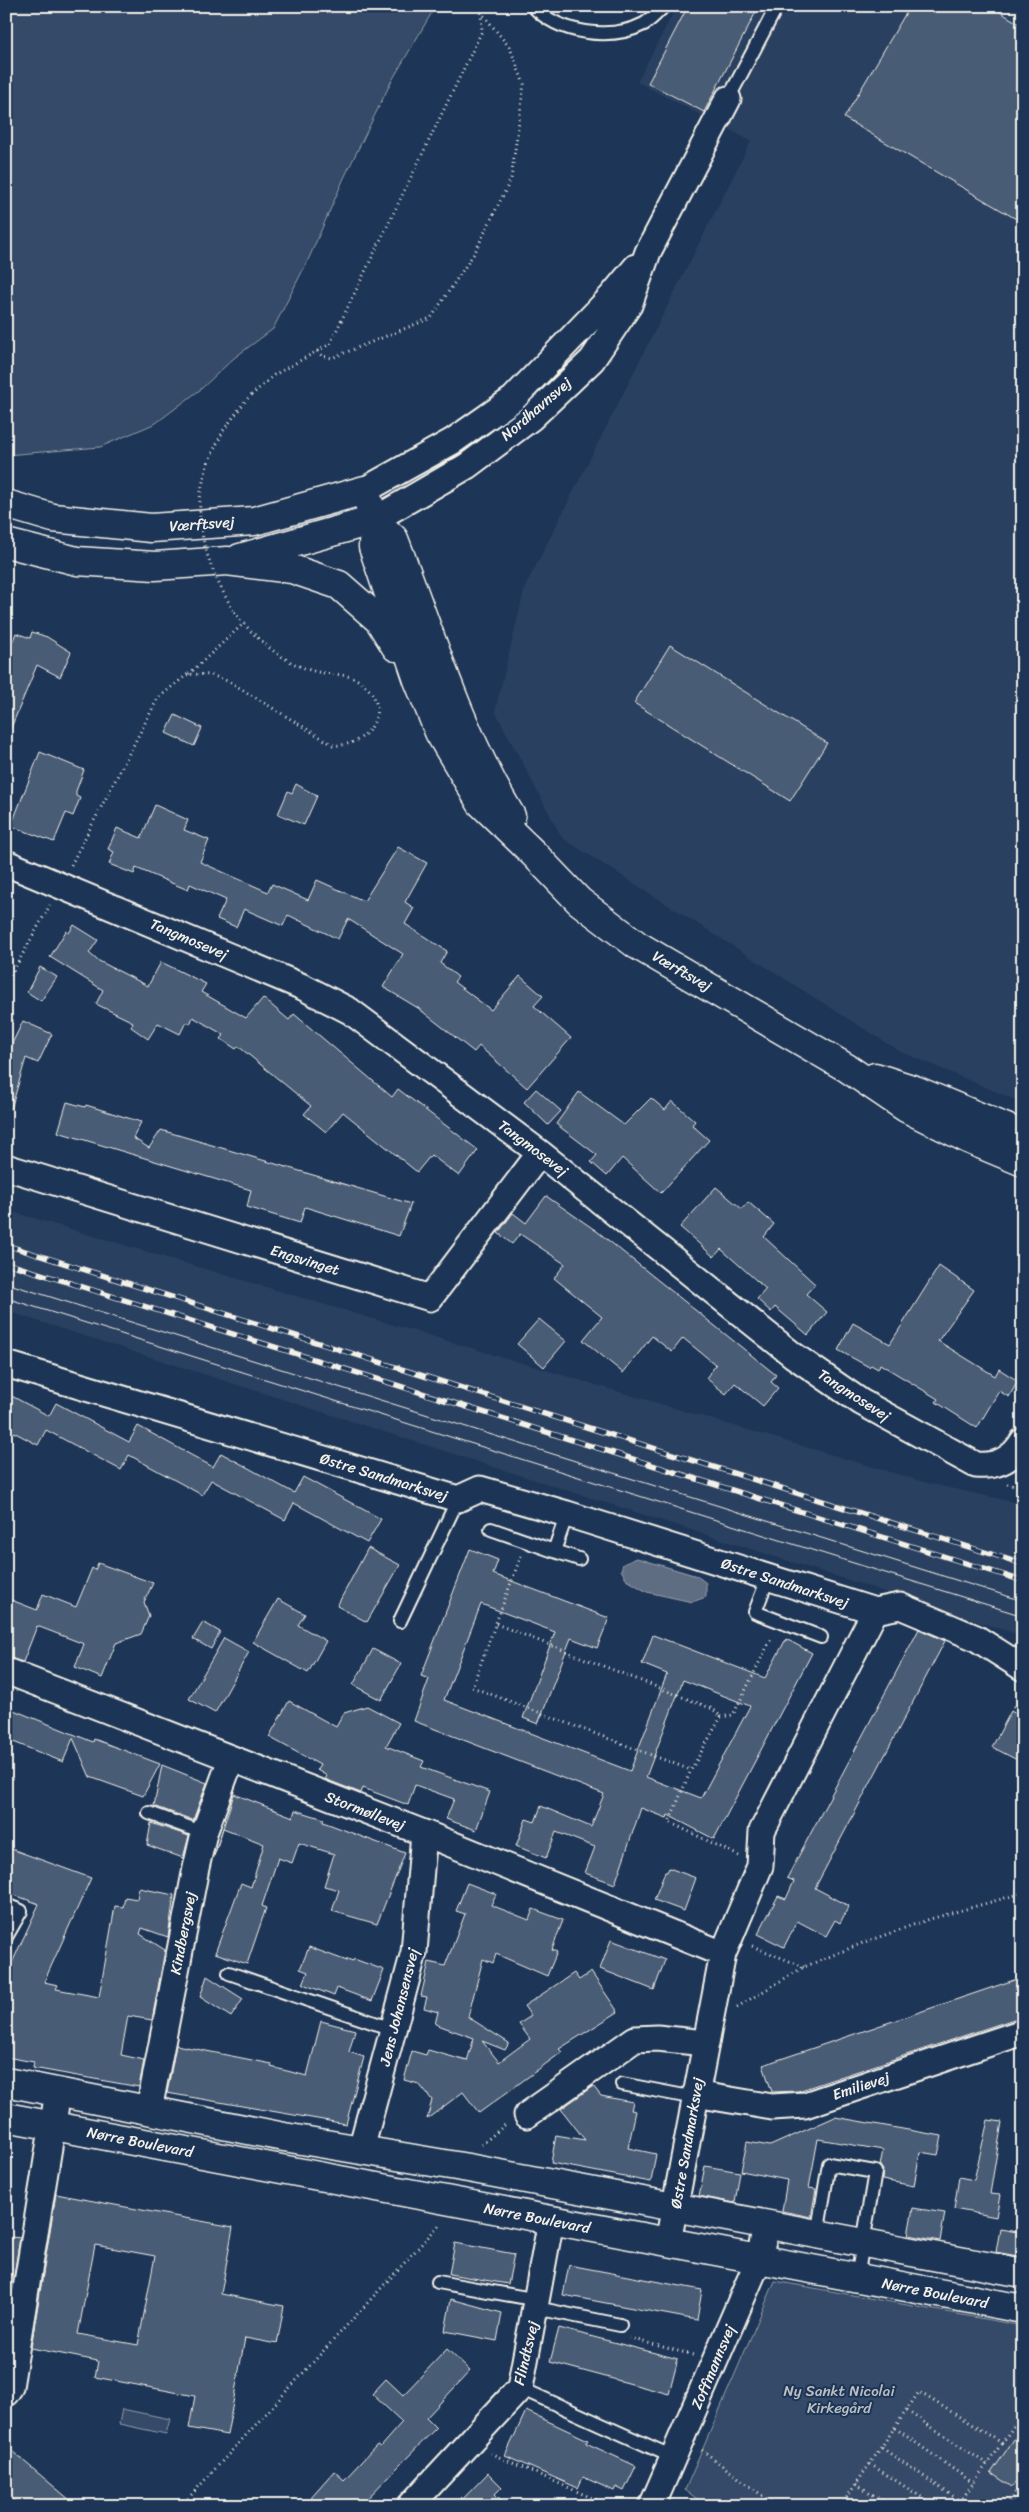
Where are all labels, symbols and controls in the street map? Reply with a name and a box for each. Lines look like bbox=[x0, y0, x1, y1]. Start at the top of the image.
street label: Nordhavnsvej bbox=[494, 370, 578, 448]
street label: Værftsvej bbox=[168, 509, 236, 539]
street label: Tangmosevej bbox=[146, 911, 233, 967]
street label: Værftsvej bbox=[647, 943, 717, 999]
street label: Tangmosevej bbox=[492, 1113, 574, 1184]
street label: Engsvinget bbox=[267, 1237, 343, 1283]
street label: Tangmosevej bbox=[812, 1362, 896, 1429]
street label: Østre Sandmarksvej bbox=[317, 1445, 451, 1509]
street label: Østre Sandmarksvej bbox=[718, 1550, 852, 1616]
street label: Stormøllevej bbox=[321, 1784, 409, 1838]
street label: Kindbergsvej bbox=[162, 1889, 204, 1977]
street label: Jens Johansensvej bbox=[372, 1945, 426, 2070]
street label: Emilievej bbox=[829, 2064, 893, 2108]
street label: Østre Sandmarksvej bbox=[663, 2075, 711, 2211]
street label: Nørre Boulevard bbox=[85, 2119, 196, 2165]
street label: Nørre Boulevard bbox=[482, 2195, 593, 2241]
street label: Nørre Boulevard bbox=[880, 2270, 991, 2316]
street label: Flindtsvej bbox=[506, 2318, 546, 2388]
street label: Zoffmannsvej bbox=[683, 2320, 743, 2413]
park label: Ny Sankt Nicolai Kirkegård bbox=[783, 2378, 895, 2421]

